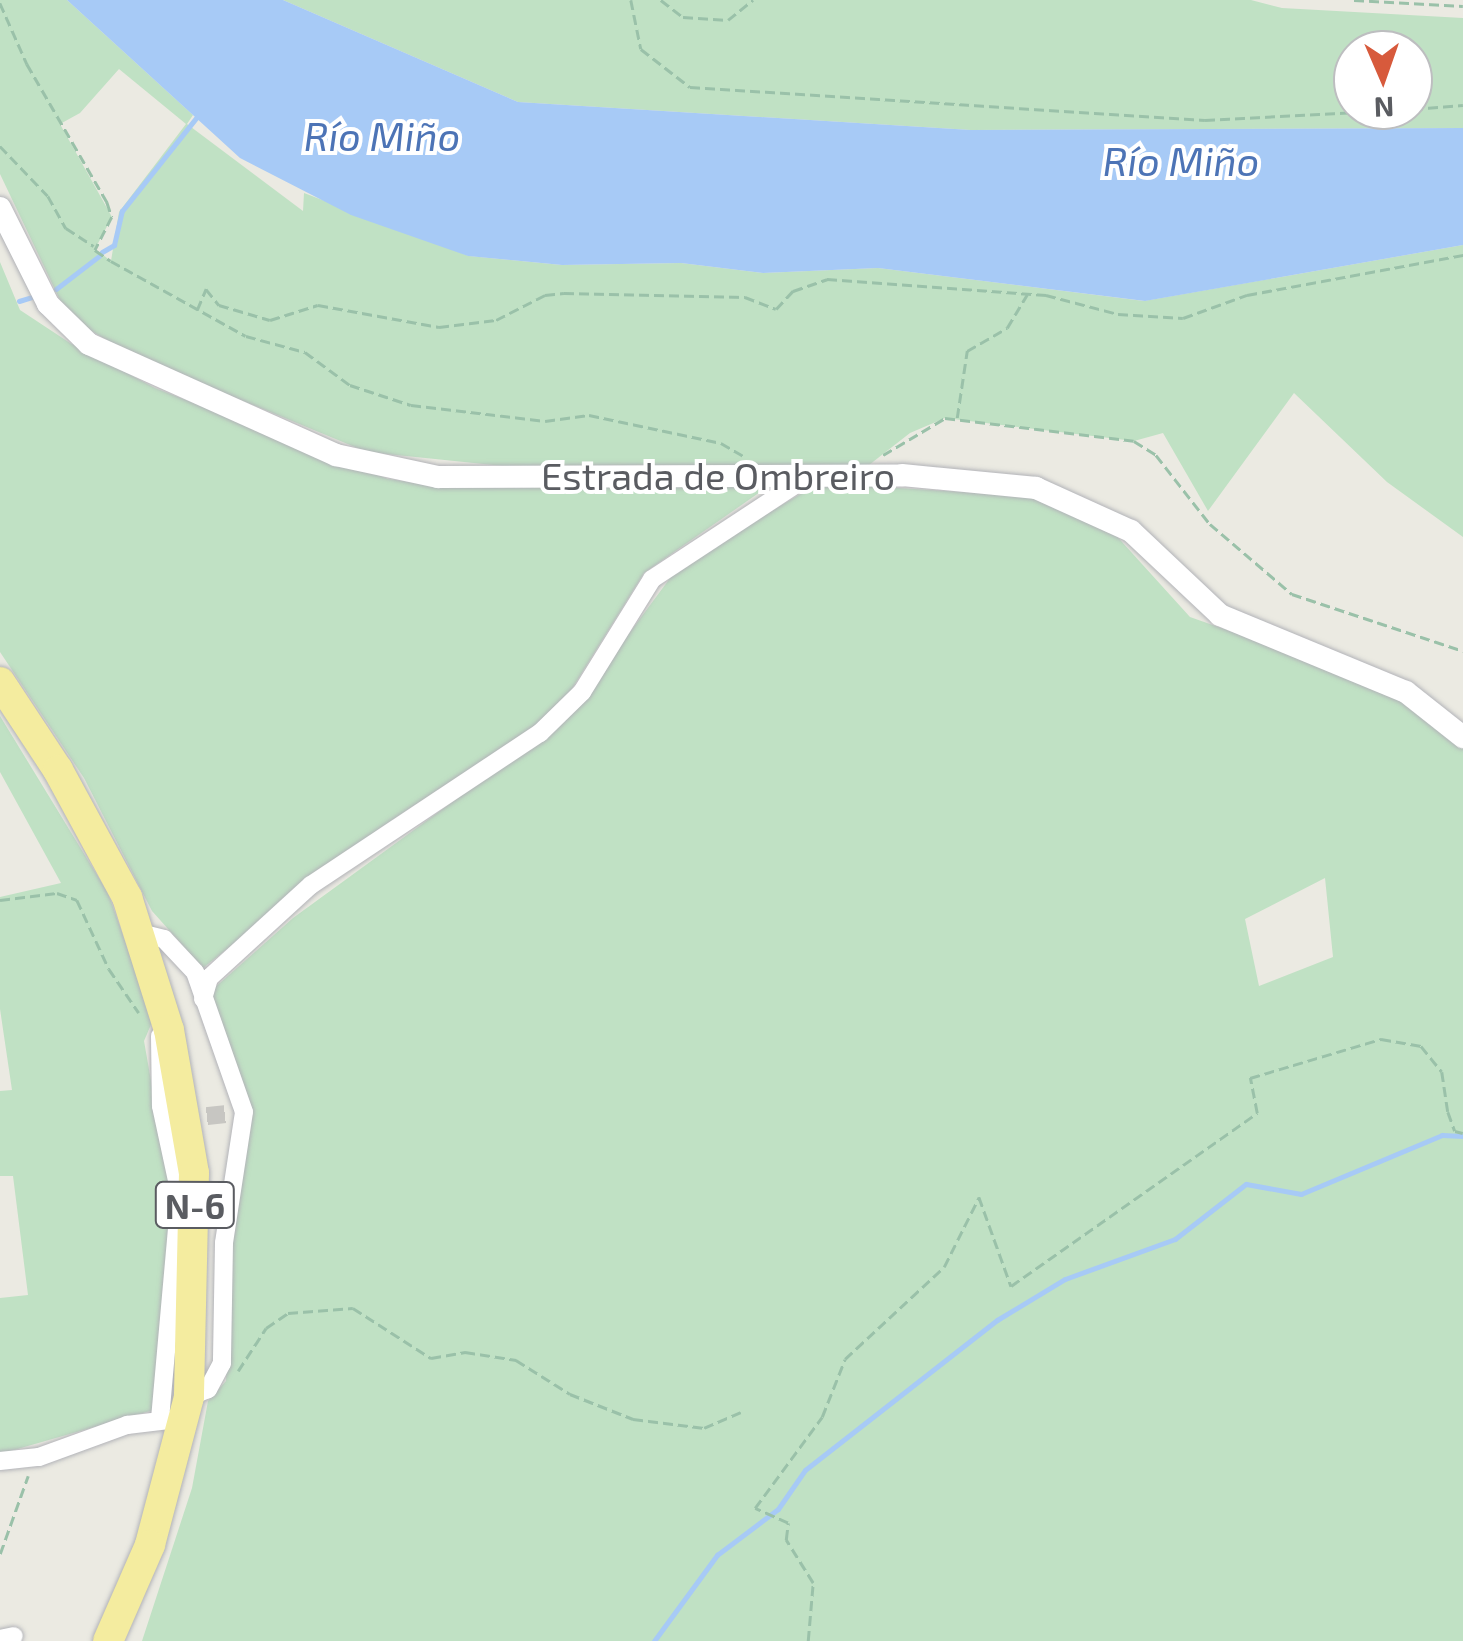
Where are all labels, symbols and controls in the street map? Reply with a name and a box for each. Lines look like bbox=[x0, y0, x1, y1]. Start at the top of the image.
north arrow bbox=[1333, 30, 1433, 130]
text: N bbox=[1373, 91, 1395, 125]
water label: Río Miño bbox=[304, 111, 460, 159]
water label: Río Miño bbox=[1103, 136, 1259, 184]
street label: Estrada de Ombreiro bbox=[541, 453, 895, 499]
road number: N-6 bbox=[152, 1175, 238, 1235]

